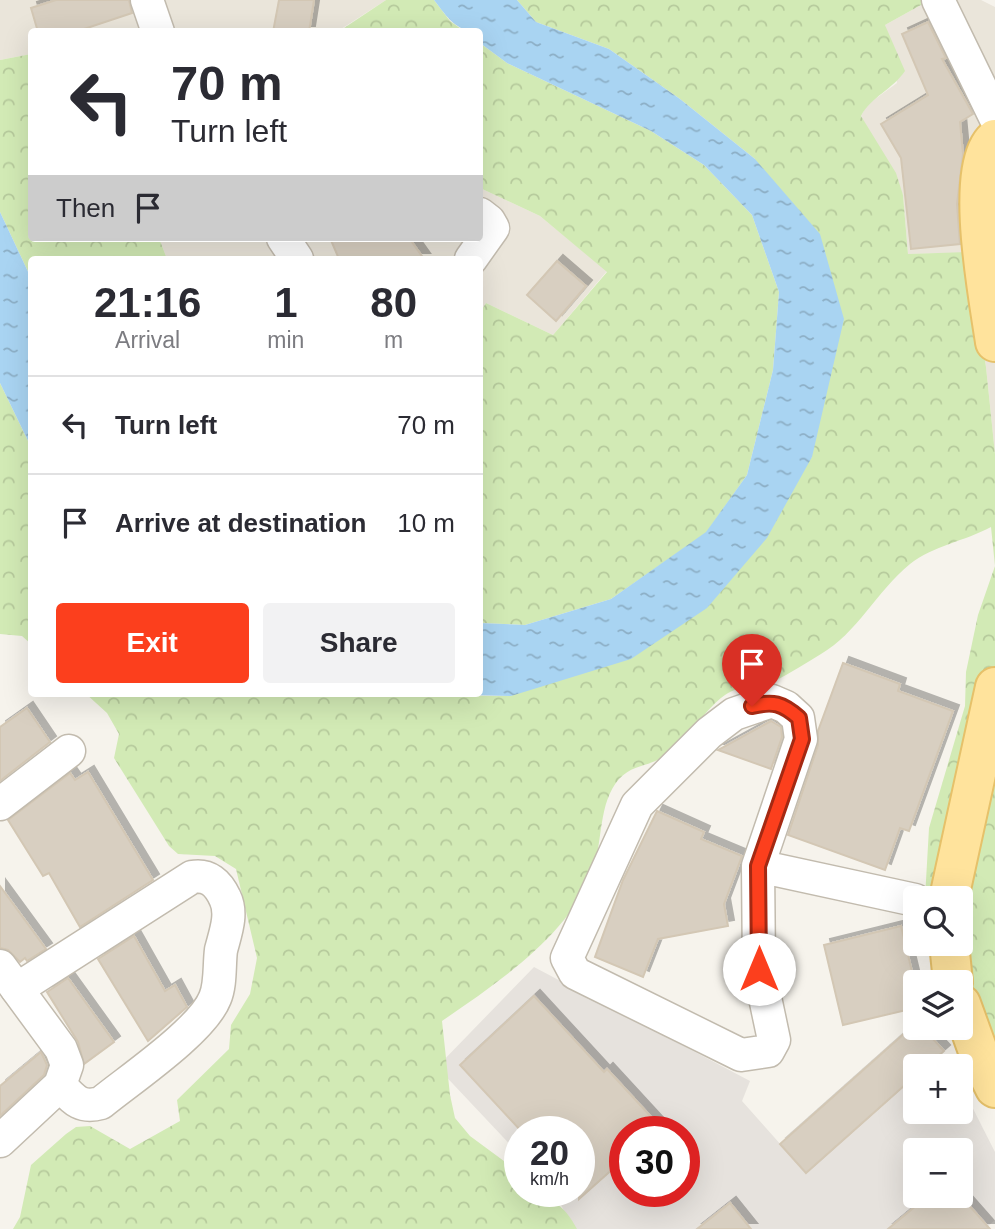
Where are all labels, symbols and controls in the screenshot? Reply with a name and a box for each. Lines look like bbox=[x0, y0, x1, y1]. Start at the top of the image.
icon: left bbox=[56, 56, 147, 147]
text: 70 m bbox=[171, 56, 283, 110]
text: Turn left bbox=[171, 113, 287, 149]
icon: arrive bbox=[129, 189, 167, 227]
text: Then bbox=[56, 193, 115, 223]
text: 21:16 bbox=[94, 279, 201, 326]
text: 1 bbox=[274, 279, 298, 326]
text: 80 bbox=[370, 279, 417, 326]
text: Arrival bbox=[115, 327, 180, 353]
text: min bbox=[267, 327, 304, 353]
text: m bbox=[384, 327, 403, 353]
icon: left bbox=[56, 406, 94, 444]
text: Turn left bbox=[115, 410, 217, 440]
text: 70 m bbox=[397, 410, 455, 440]
icon: arrive bbox=[56, 504, 94, 542]
text: Arrive at destination bbox=[115, 508, 366, 538]
text: 10 m bbox=[397, 508, 455, 538]
button: Exit bbox=[56, 603, 249, 683]
button: Share bbox=[263, 603, 455, 683]
pin bbox=[722, 634, 782, 706]
icon: arrive bbox=[733, 645, 771, 683]
map controls bbox=[903, 886, 973, 1208]
button: search bbox=[903, 886, 973, 956]
position arrow bbox=[722, 932, 796, 1006]
button: layers bbox=[903, 970, 973, 1040]
button: + bbox=[903, 1054, 973, 1124]
speed limit sign: 30 bbox=[609, 1116, 700, 1207]
text: 20 bbox=[530, 1133, 569, 1172]
button: − bbox=[903, 1138, 973, 1208]
text: km/h bbox=[530, 1169, 569, 1189]

